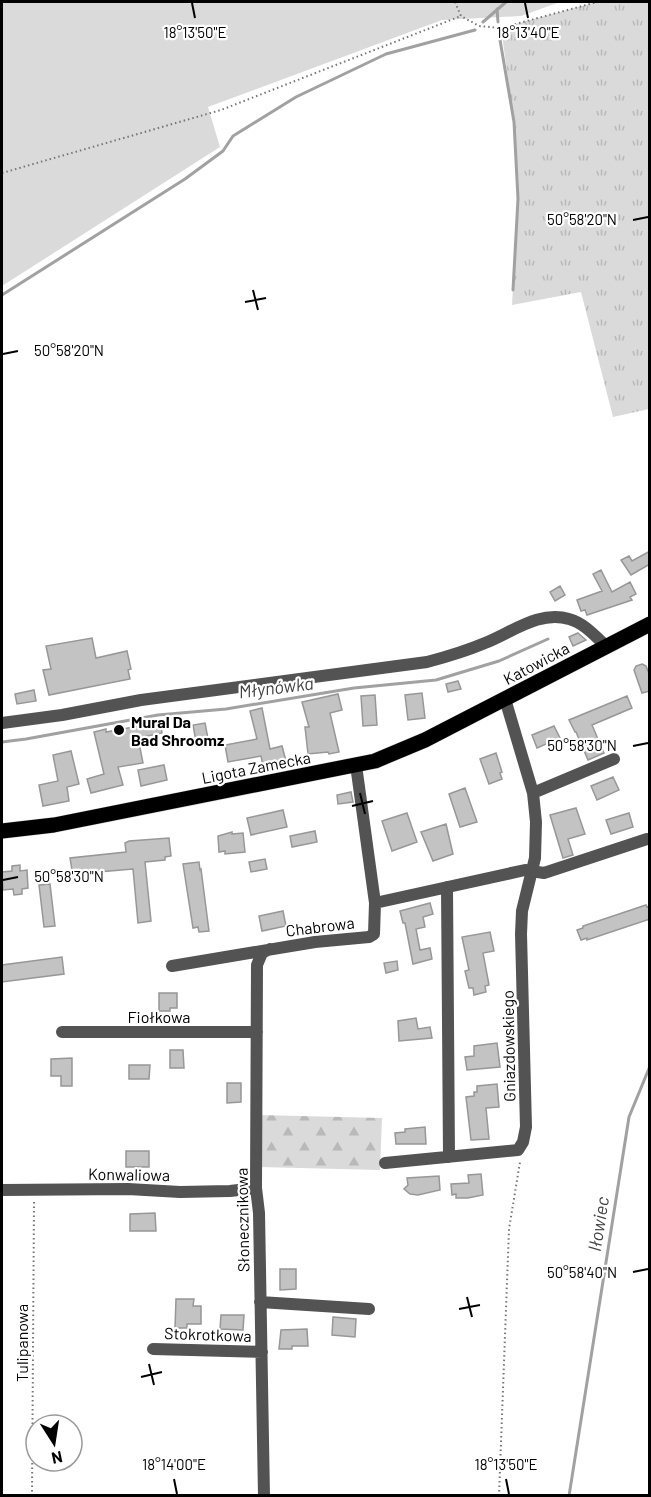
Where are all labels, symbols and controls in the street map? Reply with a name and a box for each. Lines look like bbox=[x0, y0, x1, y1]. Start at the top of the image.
text: 18°13'50"E bbox=[164, 23, 226, 41]
text: 18°13'40"E bbox=[496, 23, 560, 41]
text: 50°58'20"N bbox=[547, 210, 617, 228]
text: 50°58'20"N bbox=[34, 341, 104, 359]
street label: Katowicka bbox=[500, 638, 572, 688]
water label: Młynówka bbox=[237, 671, 315, 703]
place label: Mural Da Bad Shroomz bbox=[131, 712, 224, 749]
marker: Mural Da Bad Shroomz bbox=[112, 723, 126, 737]
text: 50°58'30"N bbox=[547, 736, 617, 754]
street label: Ligota Zamecka bbox=[200, 747, 312, 787]
text: 50°58'30"N bbox=[34, 867, 104, 885]
street label: Chabrowa bbox=[285, 912, 355, 940]
street label: Gniazdowskiego bbox=[498, 990, 518, 1102]
street label: Fiołkowa bbox=[127, 1007, 191, 1026]
street label: Konwaliowa bbox=[88, 1164, 170, 1184]
street label: Słonecznikowa bbox=[232, 1168, 252, 1272]
water label: Iłowiec bbox=[583, 1195, 613, 1253]
text: 50°58'40"N bbox=[547, 1263, 617, 1281]
street label: Tulipanowa bbox=[12, 1304, 31, 1382]
street label: Stokrotkowa bbox=[164, 1323, 252, 1345]
north arrow bbox=[24, 1413, 84, 1473]
text: N bbox=[50, 1448, 64, 1469]
text: 18°14'00"E bbox=[142, 1455, 206, 1473]
text: 18°13'50"E bbox=[475, 1455, 537, 1473]

